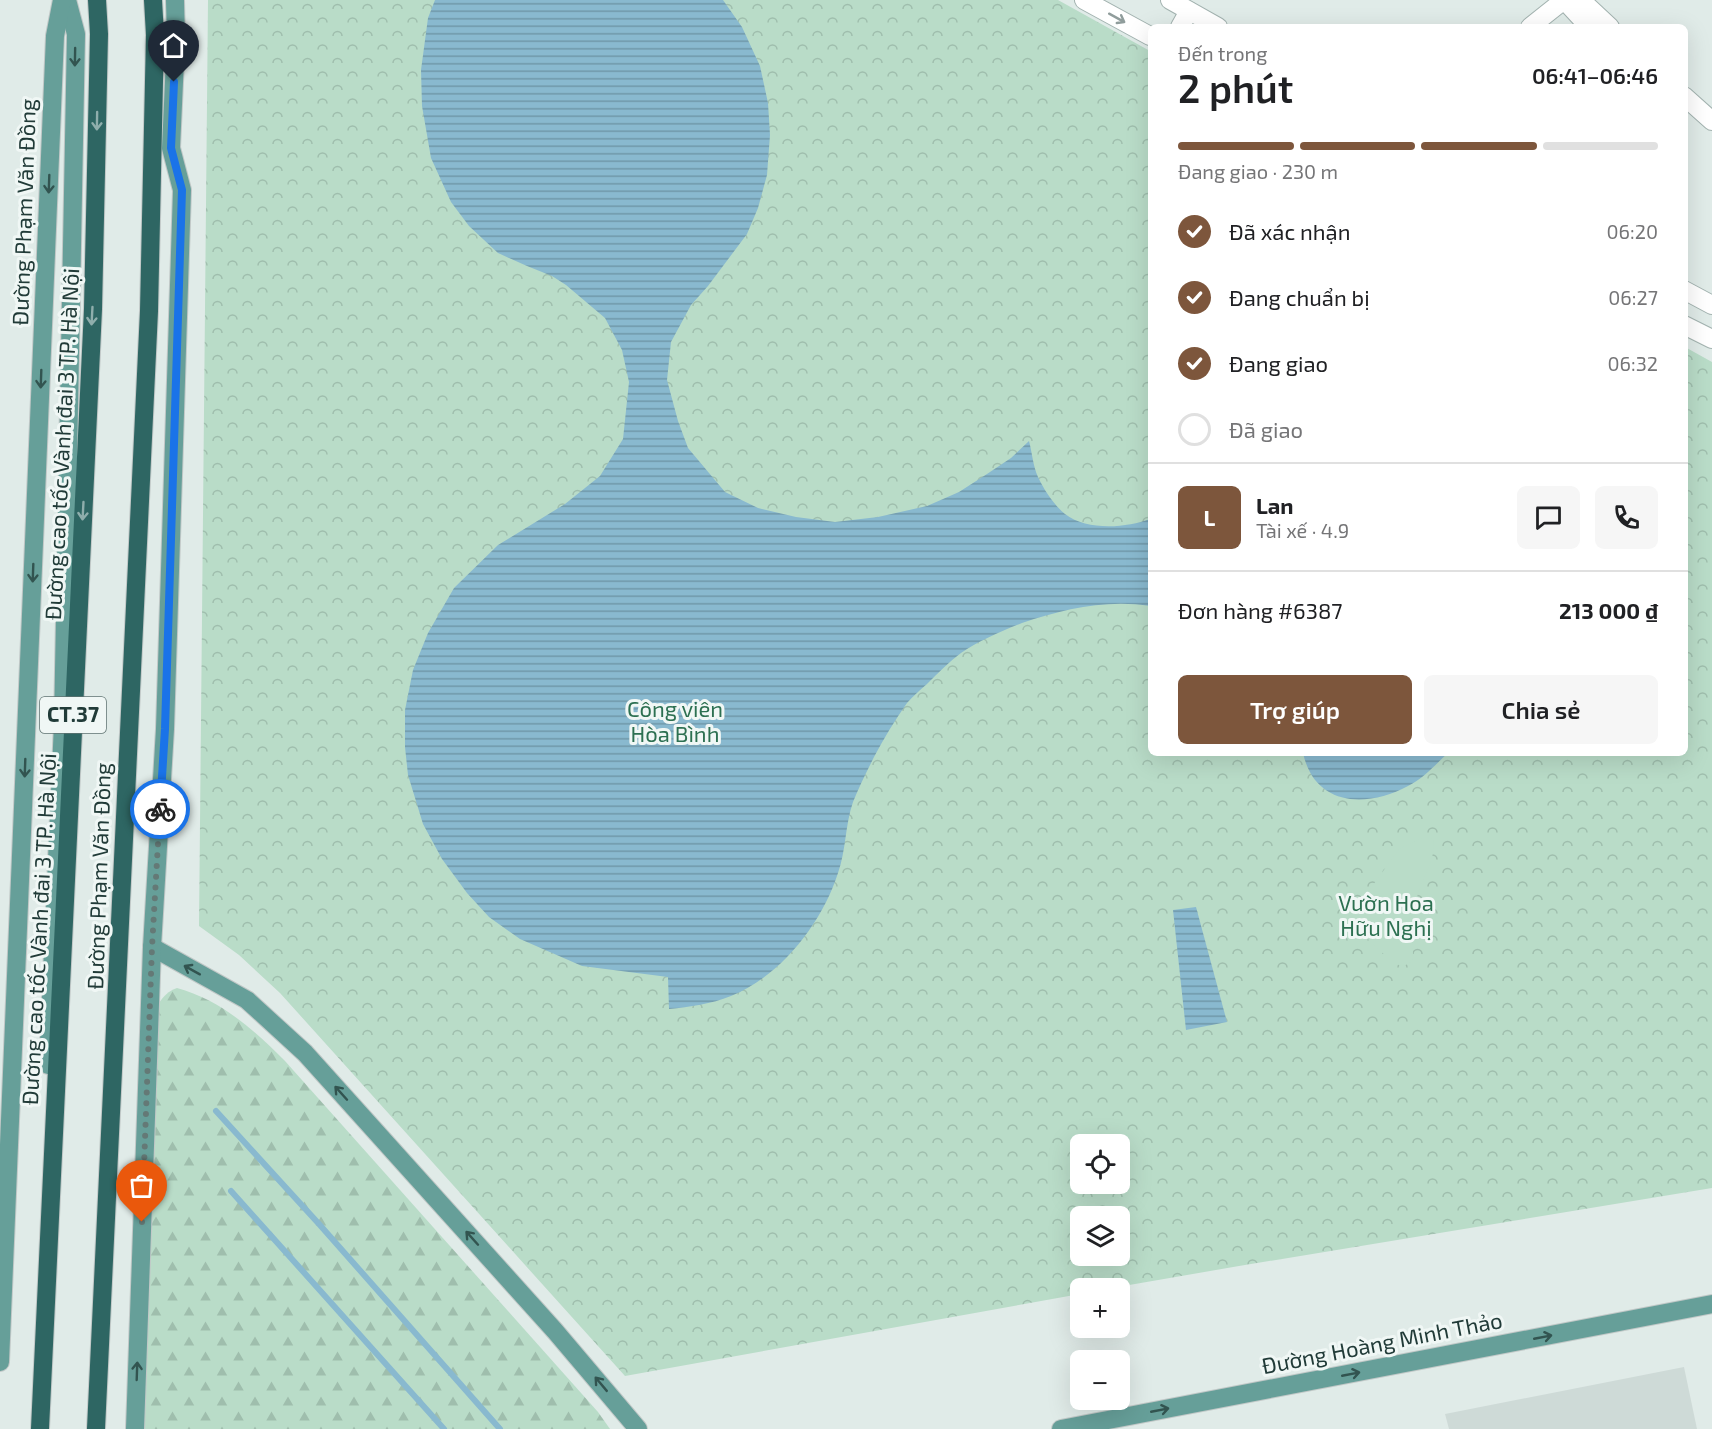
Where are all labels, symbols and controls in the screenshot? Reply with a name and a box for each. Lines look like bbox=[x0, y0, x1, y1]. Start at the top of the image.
one-way arrow bbox=[1108, 12, 1125, 24]
pin bbox=[148, 20, 199, 82]
icon: home bbox=[157, 29, 190, 62]
text: Đến trong bbox=[1178, 41, 1267, 65]
one-way arrow bbox=[70, 47, 81, 67]
text: 06:41–06:46 bbox=[1532, 62, 1658, 88]
text: 2 phút bbox=[1178, 64, 1293, 111]
street label: Đường Phạm Văn Đồng bbox=[6, 98, 40, 326]
one-way arrow bbox=[91, 111, 103, 131]
text: Đang giao · 230 m bbox=[1178, 159, 1338, 183]
one-way arrow bbox=[44, 173, 55, 193]
icon: check bbox=[1178, 215, 1211, 248]
text: Đã xác nhận bbox=[1229, 218, 1351, 244]
text: 06:20 bbox=[1606, 219, 1658, 243]
street label: Đường cao tốc Vành đai 3 TP. Hà Nội bbox=[39, 267, 83, 621]
icon: check bbox=[1178, 281, 1211, 314]
text: Đang chuẩn bị bbox=[1229, 284, 1370, 310]
text: 06:27 bbox=[1608, 285, 1658, 309]
one-way arrow bbox=[87, 306, 98, 326]
icon: check bbox=[1178, 347, 1211, 380]
text: Đang giao bbox=[1229, 350, 1328, 376]
text: 06:32 bbox=[1607, 351, 1658, 375]
one-way arrow bbox=[36, 368, 47, 388]
text: Đã giao bbox=[1229, 416, 1303, 442]
button: chat bbox=[1517, 486, 1580, 549]
button: phone bbox=[1595, 486, 1658, 549]
text: Lan bbox=[1256, 492, 1294, 518]
one-way arrow bbox=[77, 501, 88, 521]
text: L bbox=[1204, 504, 1215, 530]
text: Tài xế · 4.9 bbox=[1256, 518, 1349, 542]
one-way arrow bbox=[28, 563, 39, 583]
text: Đơn hàng #6387 bbox=[1178, 597, 1343, 623]
text: 213 000 ₫ bbox=[1559, 597, 1658, 623]
button: Trợ giúp bbox=[1178, 675, 1412, 744]
button: Chia sẻ bbox=[1424, 675, 1658, 744]
park label: Công viên Hòa Bình bbox=[627, 695, 723, 746]
road number: CT.37 bbox=[40, 697, 106, 733]
street label: Đường cao tốc Vành đai 3 TP. Hà Nội bbox=[16, 752, 60, 1106]
one-way arrow bbox=[19, 758, 31, 778]
street label: Đường Phạm Văn Đồng bbox=[81, 762, 115, 990]
courier bbox=[130, 779, 190, 839]
icon: bike bbox=[144, 793, 177, 826]
park label: Vườn Hoa Hữu Nghị bbox=[1338, 889, 1434, 940]
one-way arrow bbox=[184, 964, 202, 975]
one-way arrow bbox=[334, 1086, 348, 1101]
map controls bbox=[1070, 1134, 1130, 1410]
button: locate bbox=[1070, 1134, 1130, 1194]
pin bbox=[116, 1160, 167, 1222]
icon: bag bbox=[125, 1169, 158, 1202]
button: layers bbox=[1070, 1206, 1130, 1266]
one-way arrow bbox=[465, 1231, 479, 1246]
button: + bbox=[1070, 1278, 1130, 1338]
street label: Đường Hoàng Minh Thảo bbox=[1259, 1306, 1504, 1378]
one-way arrow bbox=[1533, 1331, 1552, 1342]
button: − bbox=[1070, 1350, 1130, 1410]
one-way arrow bbox=[131, 1361, 142, 1381]
one-way arrow bbox=[1341, 1368, 1361, 1379]
one-way arrow bbox=[594, 1376, 607, 1392]
one-way arrow bbox=[1149, 1404, 1169, 1415]

